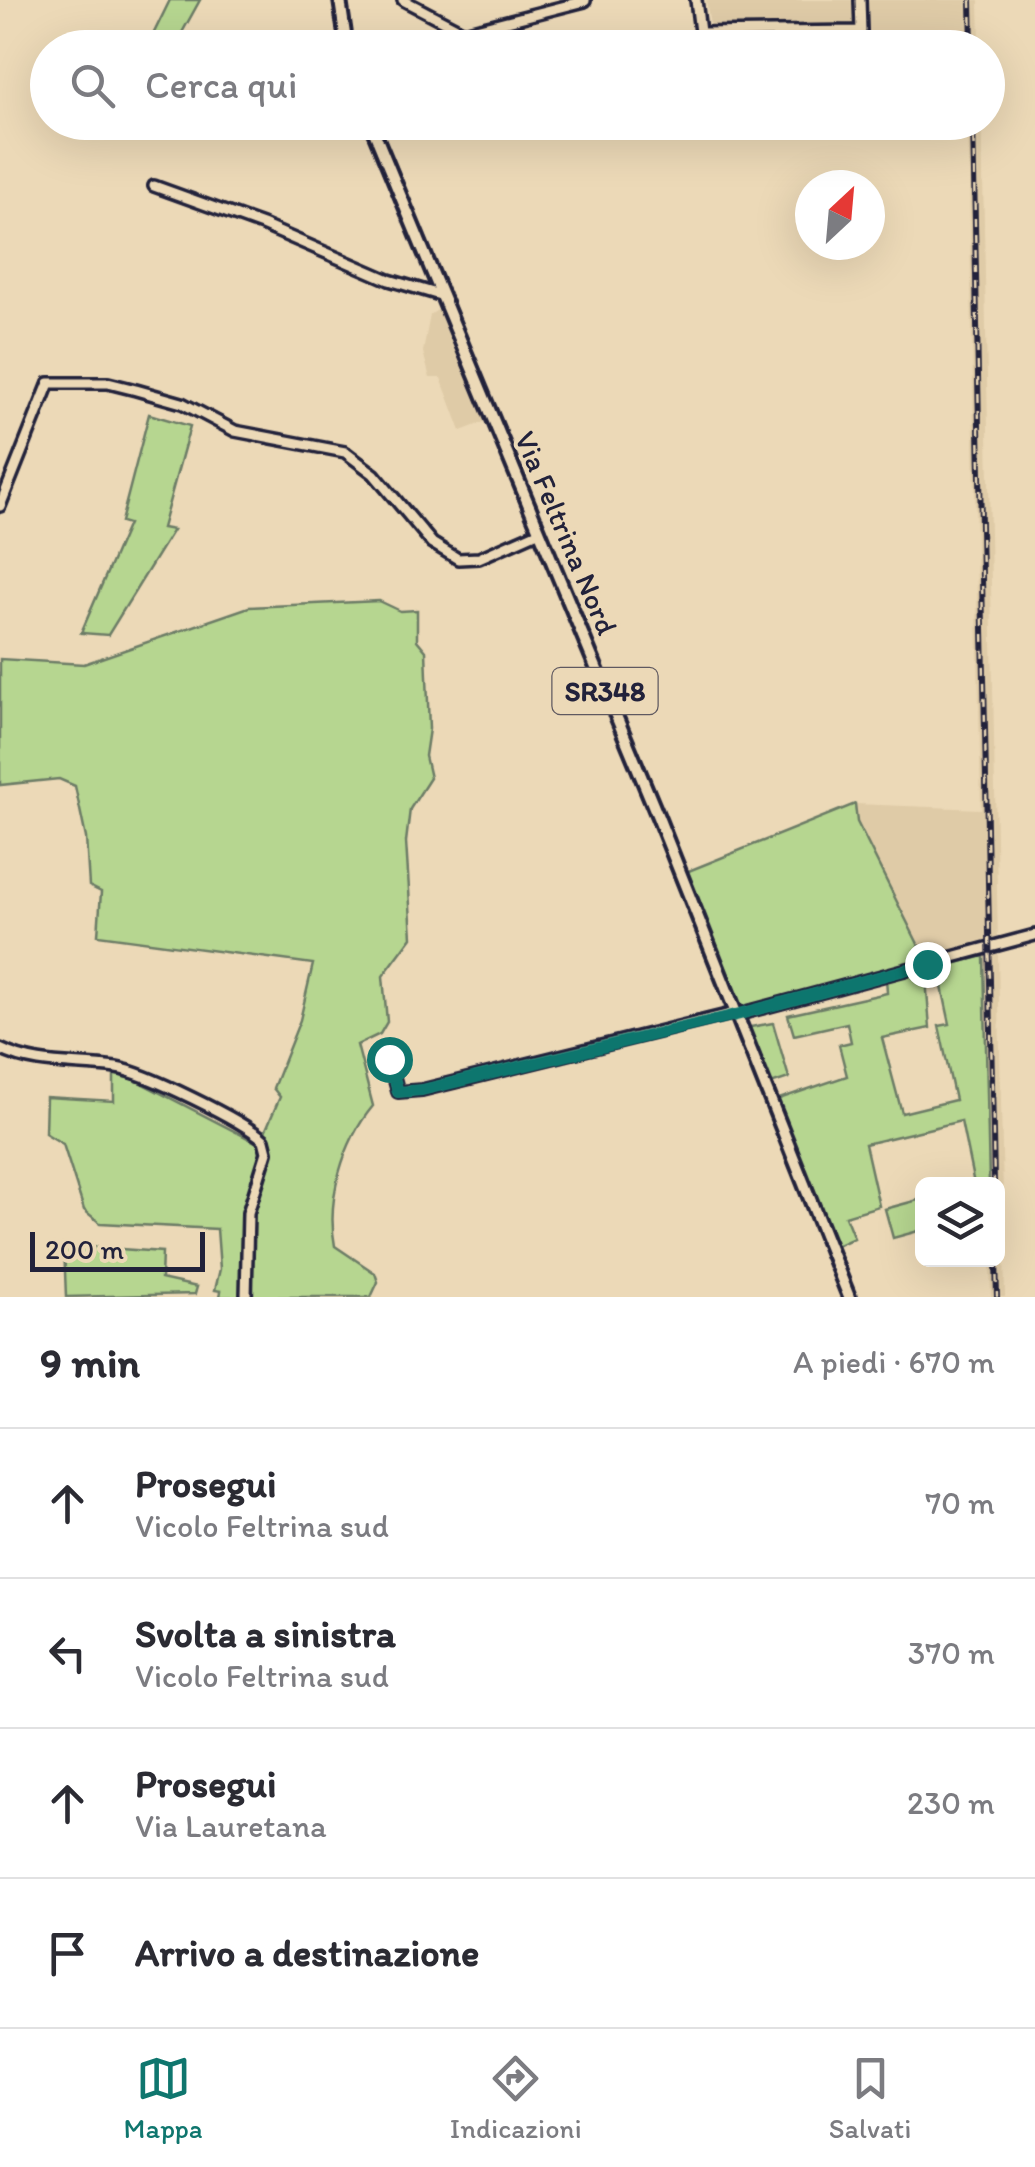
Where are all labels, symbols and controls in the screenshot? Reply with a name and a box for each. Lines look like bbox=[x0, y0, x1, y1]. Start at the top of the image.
search box bbox=[30, 30, 1005, 140]
icon: search bbox=[65, 58, 120, 113]
text: Cerca qui bbox=[145, 62, 297, 108]
north arrow bbox=[795, 170, 885, 260]
street label: Via Feltrina Nord bbox=[507, 425, 626, 640]
road number: SR348 bbox=[552, 668, 658, 714]
route end bbox=[905, 942, 951, 988]
route start bbox=[367, 1037, 413, 1083]
map controls bbox=[915, 1177, 1005, 1267]
button: layers bbox=[915, 1177, 1005, 1267]
scale bar bbox=[30, 1227, 205, 1272]
text: 200 m bbox=[45, 1232, 124, 1266]
text: 9 min bbox=[40, 1337, 140, 1388]
text: A piedi · 670 m bbox=[793, 1343, 995, 1381]
text: Prosegui bbox=[135, 1461, 277, 1507]
icon: ahead bbox=[40, 1476, 95, 1531]
text: 70 m bbox=[925, 1484, 995, 1522]
text: Vicolo Feltrina sud bbox=[135, 1507, 389, 1545]
text: Svolta a sinistra bbox=[135, 1611, 396, 1657]
icon: left bbox=[40, 1626, 95, 1681]
text: 370 m bbox=[908, 1634, 995, 1672]
text: Vicolo Feltrina sud bbox=[135, 1657, 389, 1695]
text: Prosegui bbox=[135, 1761, 277, 1807]
icon: ahead bbox=[40, 1776, 95, 1831]
text: 230 m bbox=[907, 1784, 995, 1822]
text: Via Lauretana bbox=[135, 1807, 327, 1845]
icon: arrive bbox=[40, 1926, 95, 1981]
text: Arrivo a destinazione bbox=[135, 1930, 479, 1976]
tab: Mappa bbox=[124, 2051, 203, 2145]
tab: Indicazioni bbox=[450, 2051, 582, 2145]
tab: Salvati bbox=[829, 2051, 911, 2145]

